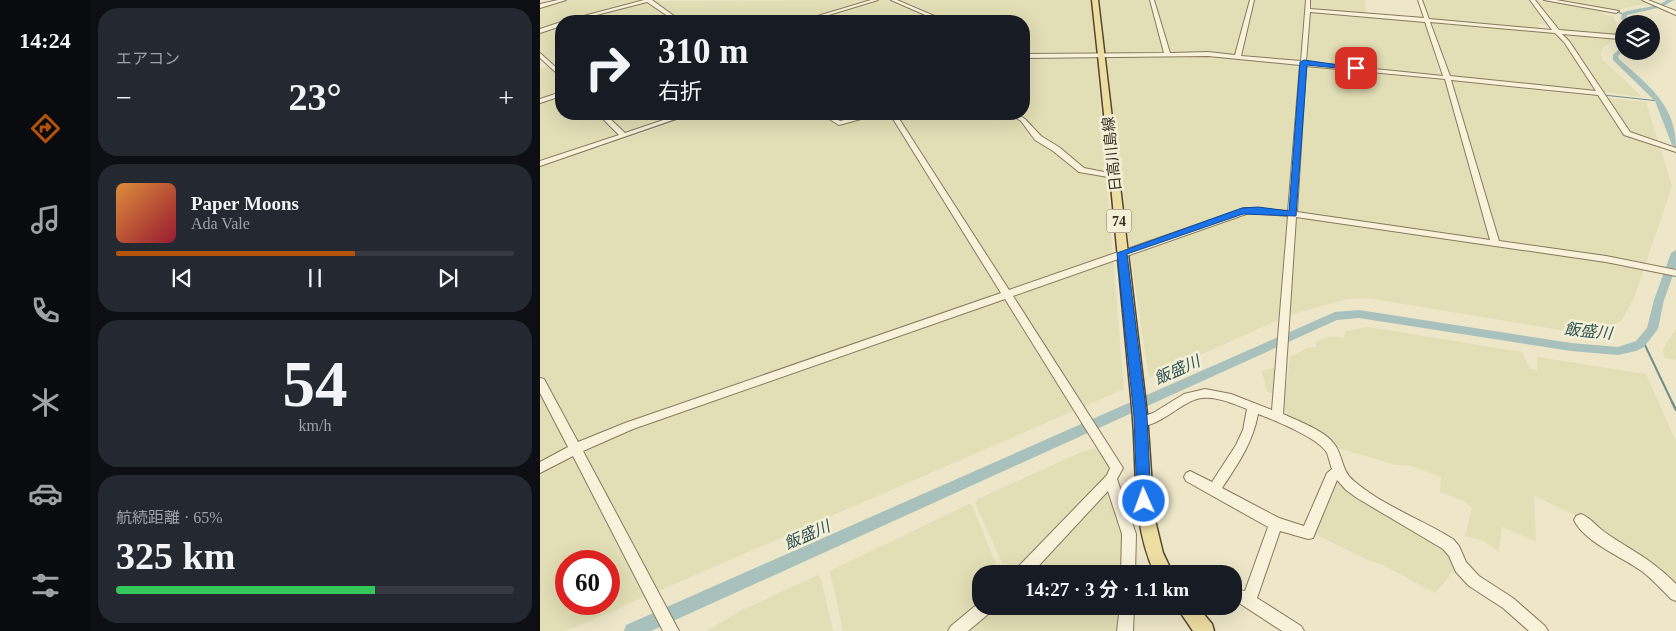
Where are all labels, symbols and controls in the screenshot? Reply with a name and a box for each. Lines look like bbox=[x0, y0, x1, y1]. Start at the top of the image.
map controls bbox=[1615, 15, 1660, 60]
button: layers bbox=[1615, 15, 1660, 60]
text: 14:24 bbox=[19, 28, 71, 53]
text: 310 m bbox=[658, 32, 748, 71]
icon: right bbox=[575, 35, 640, 100]
pin bbox=[1335, 47, 1377, 89]
text: エアコン bbox=[116, 50, 180, 67]
icon: arrive bbox=[1342, 54, 1370, 82]
text: 23° bbox=[288, 76, 342, 118]
text: 右折 bbox=[658, 79, 702, 104]
text: − bbox=[116, 82, 132, 113]
text: + bbox=[498, 82, 514, 113]
icon: directions bbox=[28, 111, 63, 146]
street label: 日高川島線 bbox=[1100, 116, 1124, 192]
text: Paper Moons bbox=[191, 193, 299, 214]
icon: music bbox=[28, 202, 63, 237]
road number: 74 bbox=[1106, 210, 1132, 232]
text: Ada Vale bbox=[191, 215, 250, 232]
icon: previous bbox=[168, 264, 196, 292]
icon: pause bbox=[301, 264, 329, 292]
icon: next bbox=[434, 264, 462, 292]
icon: phone bbox=[28, 293, 63, 328]
water label: 飯盛川 bbox=[1563, 320, 1615, 342]
text: 54 bbox=[283, 348, 348, 420]
water label: 飯盛川 bbox=[1152, 352, 1204, 388]
icon: climate bbox=[28, 385, 63, 420]
text: km/h bbox=[299, 417, 331, 434]
position arrow bbox=[1117, 474, 1169, 526]
icon: car bbox=[28, 476, 63, 511]
text: 航続距離 · 65% bbox=[116, 509, 223, 526]
water label: 飯盛川 bbox=[782, 517, 834, 553]
text: 325 km bbox=[116, 535, 235, 577]
speed limit sign: 60 bbox=[555, 550, 620, 615]
icon: filters bbox=[28, 568, 63, 603]
text: 14:27 · 3 分 · 1.1 km bbox=[1025, 579, 1189, 600]

